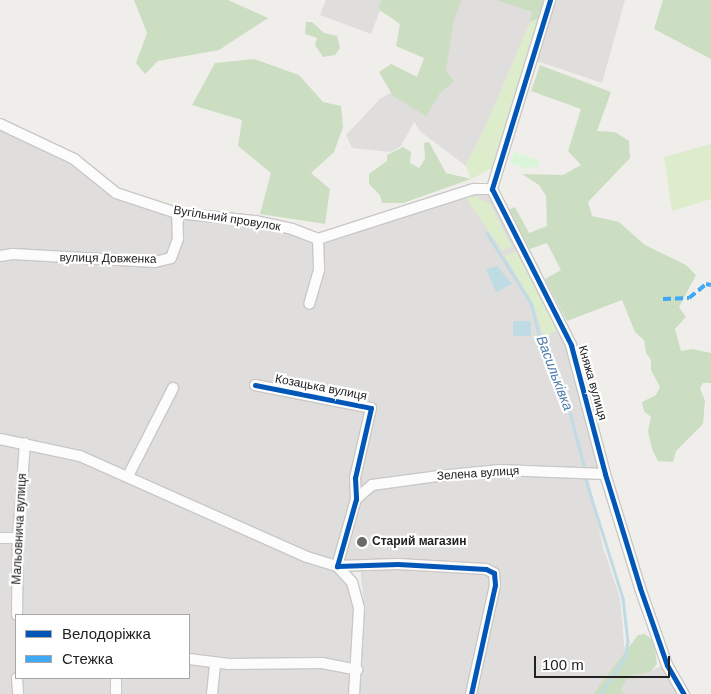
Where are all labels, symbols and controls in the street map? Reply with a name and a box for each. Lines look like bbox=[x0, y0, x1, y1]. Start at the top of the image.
street label: Вугільний провулок bbox=[172, 203, 282, 235]
street label: вулиця Довженка bbox=[59, 251, 157, 267]
water label: Васильківка bbox=[533, 333, 577, 413]
street label: Княжа вулиця bbox=[574, 344, 610, 422]
street label: Козацька вулиця bbox=[274, 372, 368, 404]
street label: Зелена вулиця bbox=[436, 464, 520, 484]
street label: Мальовнича вулиця bbox=[10, 473, 30, 585]
place label: Старий магазин bbox=[372, 535, 466, 549]
marker: Старий магазин bbox=[356, 536, 368, 548]
legend bbox=[15, 614, 190, 679]
text: Велодоріжка bbox=[62, 625, 151, 642]
scale bar bbox=[536, 646, 672, 678]
text: Стежка bbox=[62, 650, 113, 667]
text: 100 m bbox=[542, 656, 584, 673]

